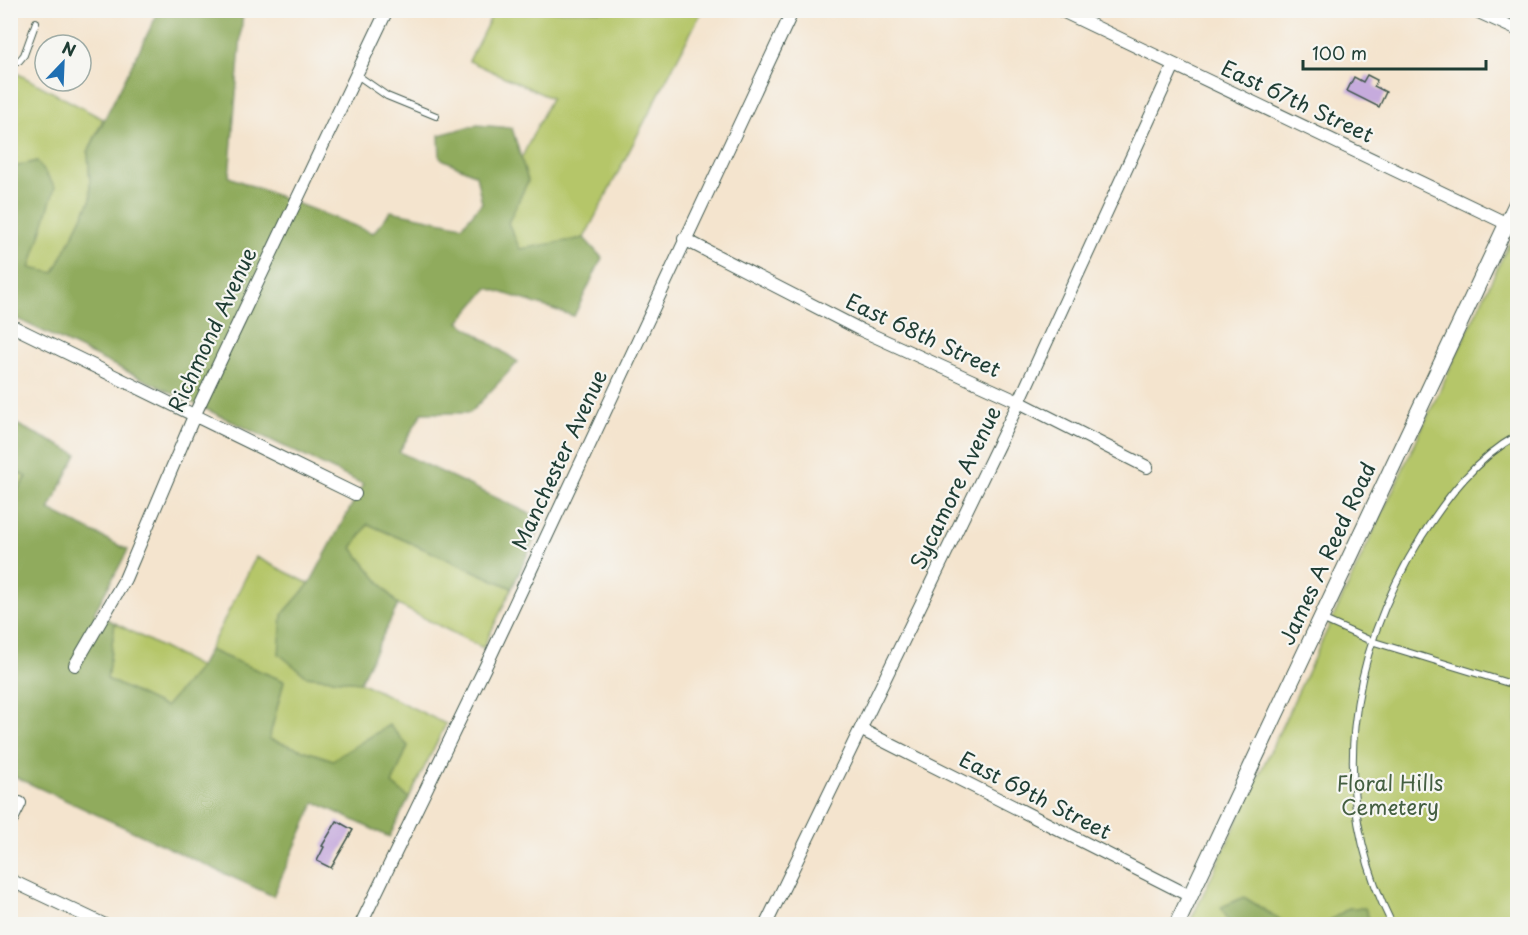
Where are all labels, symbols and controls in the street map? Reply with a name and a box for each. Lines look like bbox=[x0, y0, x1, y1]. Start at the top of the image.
north arrow bbox=[33, 33, 93, 93]
scale bar bbox=[1303, 33, 1486, 71]
text: N bbox=[59, 35, 80, 62]
text: 100 m bbox=[1312, 39, 1367, 66]
street label: East 67th Street bbox=[1216, 51, 1379, 150]
street label: Richmond Avenue bbox=[159, 241, 263, 417]
street label: East 68th Street bbox=[841, 284, 1007, 384]
street label: Manchester Avenue bbox=[502, 364, 614, 555]
street label: Sycamore Avenue bbox=[901, 400, 1008, 574]
street label: James A Reed Road bbox=[1270, 456, 1383, 650]
street label: East 69th Street bbox=[954, 742, 1118, 846]
park label: Floral Hills Cemetery bbox=[1337, 766, 1443, 822]

